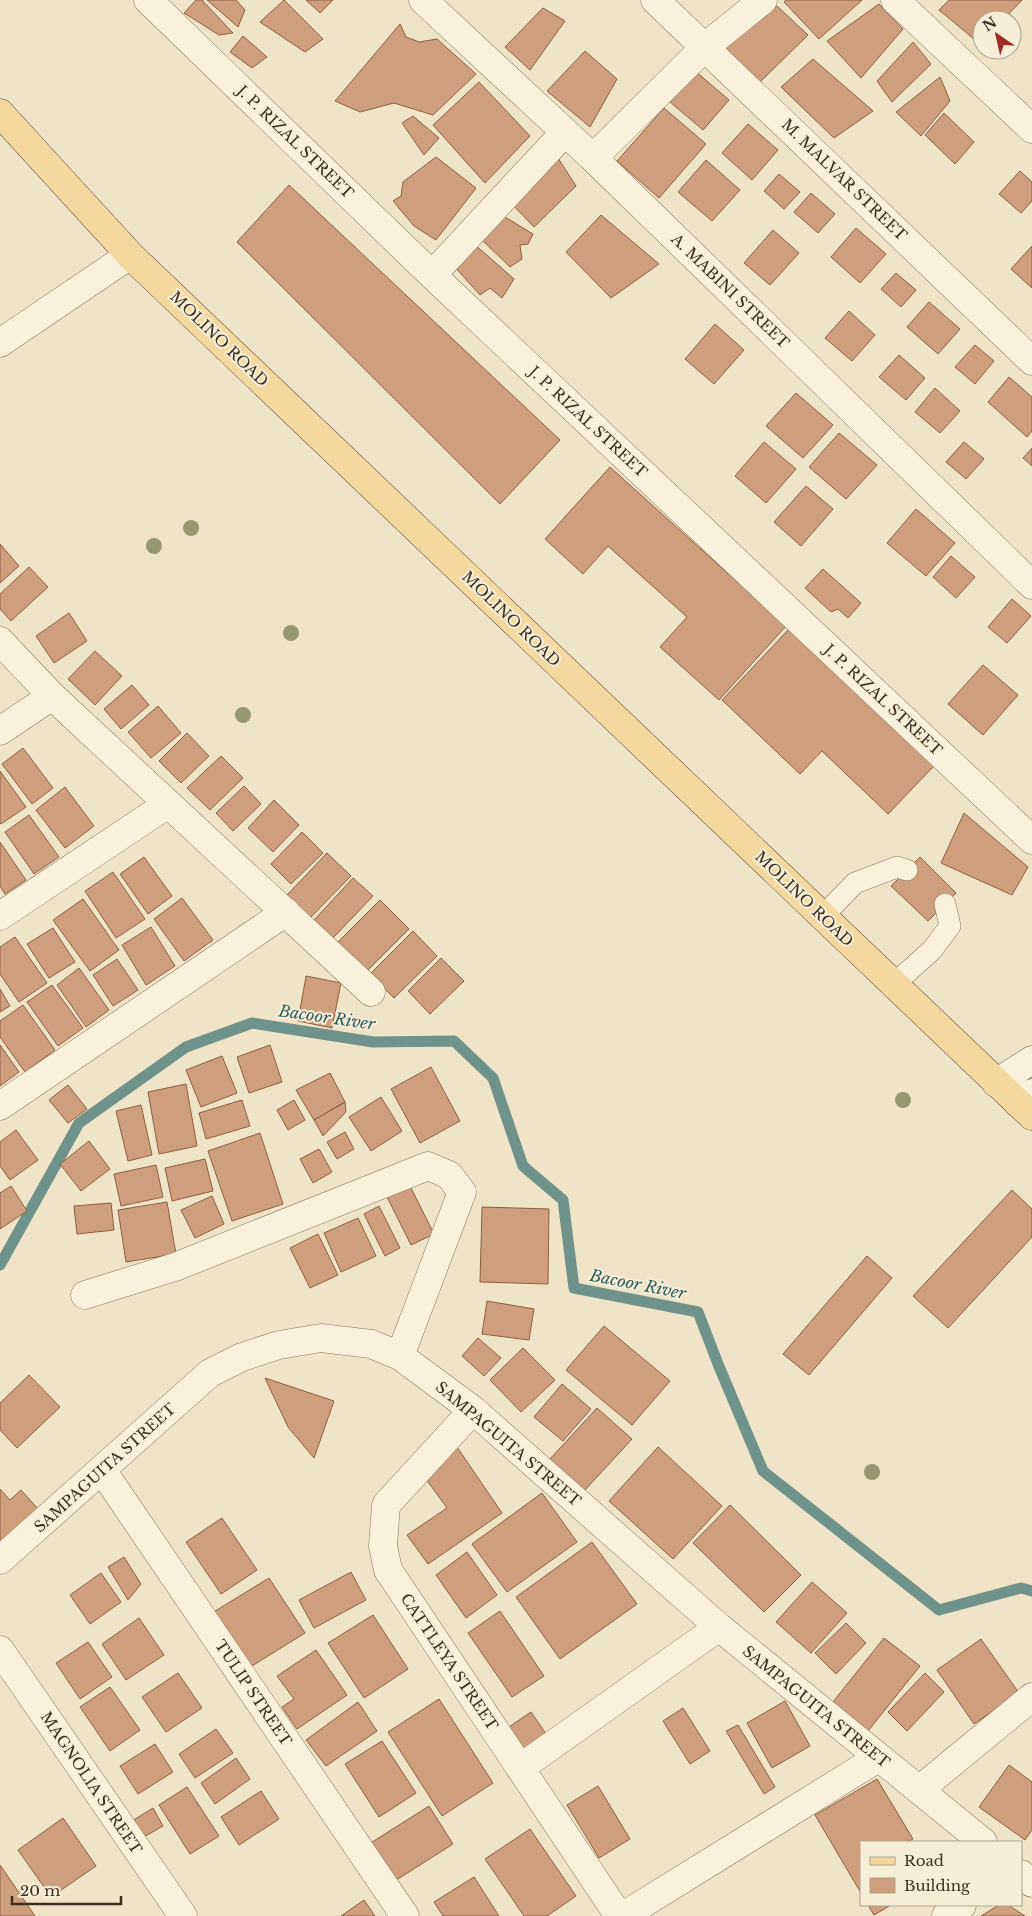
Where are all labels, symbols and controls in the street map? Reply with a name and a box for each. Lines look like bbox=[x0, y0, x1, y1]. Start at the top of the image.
north arrow bbox=[972, 10, 1022, 60]
text: N bbox=[979, 13, 1000, 35]
street label: J. P. RIZAL STREET bbox=[232, 80, 358, 202]
street label: M. MALVAR STREET bbox=[778, 115, 911, 245]
street label: A. MABINI STREET bbox=[667, 229, 793, 352]
street label: MOLINO ROAD bbox=[166, 287, 272, 390]
street label: J. P. RIZAL STREET bbox=[524, 361, 651, 481]
street label: MOLINO ROAD bbox=[458, 567, 564, 670]
street label: J. P. RIZAL STREET bbox=[819, 639, 946, 759]
street label: MOLINO ROAD bbox=[751, 847, 857, 950]
water label: Bacoor River bbox=[276, 1000, 377, 1034]
water label: Bacoor River bbox=[587, 1265, 688, 1303]
street label: SAMPAGUITA STREET bbox=[432, 1377, 585, 1510]
street label: SAMPAGUITA STREET bbox=[30, 1399, 179, 1536]
street label: CATTLEYA STREET bbox=[397, 1590, 502, 1734]
street label: TULIP STREET bbox=[211, 1636, 296, 1749]
street label: SAMPAGUITA STREET bbox=[739, 1641, 894, 1772]
street label: MAGNOLIA STREET bbox=[37, 1708, 146, 1858]
legend bbox=[860, 1841, 1022, 1906]
text: Road bbox=[904, 1851, 944, 1870]
scale bar bbox=[12, 1874, 121, 1906]
text: Building bbox=[904, 1876, 971, 1895]
text: 20 m bbox=[20, 1881, 60, 1900]

